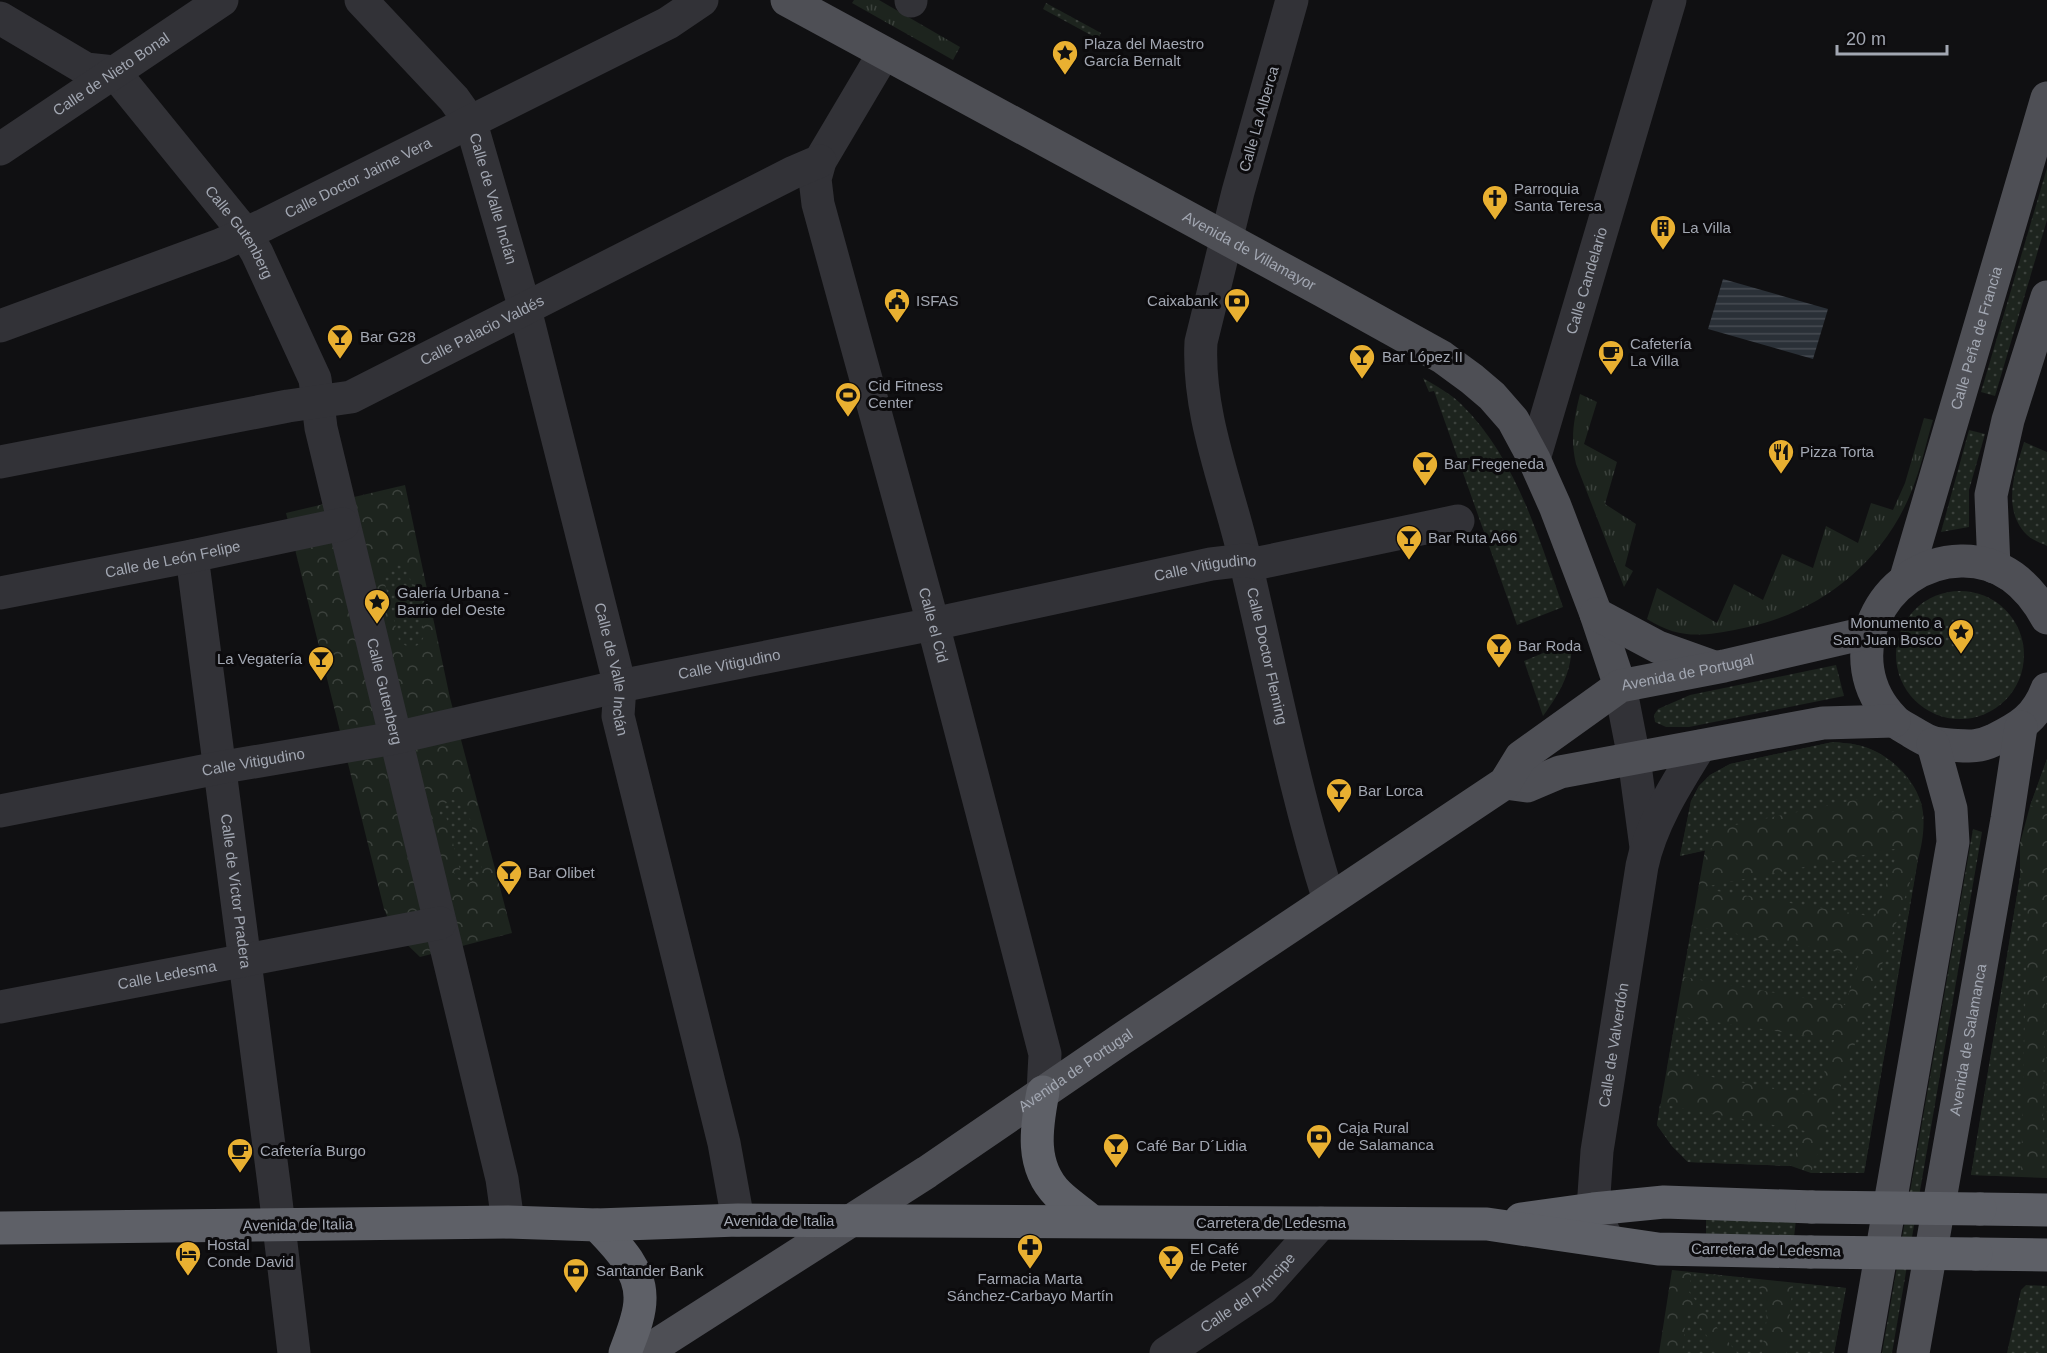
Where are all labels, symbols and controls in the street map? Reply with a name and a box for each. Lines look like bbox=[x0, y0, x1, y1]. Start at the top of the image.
scale bar bbox=[1837, 18, 1946, 56]
street label: Calle de Nieto Bonal bbox=[49, 29, 173, 119]
text: 20 m bbox=[1846, 29, 1886, 49]
place label: Plaza del Maestro García Bernalt bbox=[1084, 35, 1204, 69]
place icon: Plaza del Maestro García Bernalt bbox=[1050, 38, 1080, 76]
street label: Calle La Alberca bbox=[1235, 63, 1282, 174]
street label: Calle de Valle Inclán bbox=[466, 131, 521, 266]
street label: Calle Doctor Jaime Vera bbox=[282, 133, 435, 221]
place label: Parroquia Santa Teresa bbox=[1514, 180, 1603, 214]
street label: Calle Gutenberg bbox=[202, 182, 277, 281]
church icon: Parroquia Santa Teresa bbox=[1480, 183, 1510, 221]
street label: Avenida de Villamayor bbox=[1180, 208, 1319, 293]
building icon: La Villa bbox=[1648, 213, 1678, 251]
place label: La Villa bbox=[1682, 219, 1732, 236]
street label: Calle Candelario bbox=[1562, 225, 1610, 336]
street label: Calle Peña de Francia bbox=[1947, 264, 2005, 412]
public building icon: ISFAS bbox=[882, 286, 912, 324]
bank icon: Caixabank bbox=[1222, 286, 1252, 324]
street label: Calle Palacio Valdés bbox=[417, 291, 547, 369]
place label: ISFAS bbox=[916, 292, 959, 309]
place label: Caixabank bbox=[1147, 292, 1218, 309]
bar icon: Bar G28 bbox=[325, 322, 355, 360]
place label: Bar G28 bbox=[360, 328, 416, 345]
place label: Cafetería La Villa bbox=[1630, 335, 1692, 369]
cafe icon: Cafetería La Villa bbox=[1596, 338, 1626, 376]
bar icon: Bar López II bbox=[1347, 342, 1377, 380]
place label: Bar López II bbox=[1382, 348, 1463, 365]
place label: Cid Fitness Center bbox=[868, 377, 943, 411]
sports icon: Cid Fitness Center bbox=[833, 380, 863, 418]
restaurant icon: Pizza Torta bbox=[1766, 437, 1796, 475]
place label: Pizza Torta bbox=[1800, 443, 1875, 460]
bar icon: Bar Fregeneda bbox=[1410, 449, 1440, 487]
place label: Bar Fregeneda bbox=[1444, 455, 1545, 472]
bar icon: Bar Ruta A66 bbox=[1394, 523, 1424, 561]
place label: Bar Ruta A66 bbox=[1428, 529, 1517, 546]
street label: Calle de León Felipe bbox=[104, 537, 242, 581]
street label: Calle Vitigudino bbox=[1152, 551, 1258, 584]
place label: Galería Urbana - Barrio del Oeste bbox=[397, 584, 509, 618]
street label: Calle el Cid bbox=[916, 586, 952, 664]
street label: Calle Doctor Fleming bbox=[1244, 586, 1291, 726]
place icon: Galería Urbana - Barrio del Oeste bbox=[362, 587, 392, 625]
street label: Calle de Valle Inclán bbox=[591, 601, 632, 737]
place label: Monumento a San Juan Bosco bbox=[1833, 614, 1943, 648]
place icon: Monumento a San Juan Bosco bbox=[1946, 617, 1976, 655]
bar icon: Bar Roda bbox=[1484, 631, 1514, 669]
street label: Calle Gutenberg bbox=[364, 636, 406, 746]
place label: Bar Roda bbox=[1518, 637, 1582, 654]
bar icon: La Vegatería bbox=[306, 644, 336, 682]
street label: Calle Vitigudino bbox=[676, 645, 782, 682]
place label: La Vegatería bbox=[217, 650, 303, 667]
street label: Avenida de Portugal bbox=[1620, 650, 1756, 694]
street label: Calle Vitigudino bbox=[200, 744, 306, 779]
bar icon: Bar Lorca bbox=[1324, 776, 1354, 814]
place label: Bar Lorca bbox=[1358, 782, 1424, 799]
street label: Calle de Víctor Pradera bbox=[218, 813, 255, 970]
bar icon: Bar Olibet bbox=[494, 858, 524, 896]
place label: Bar Olibet bbox=[528, 864, 596, 881]
street label: Calle Ledesma bbox=[116, 957, 218, 992]
street label: Avenida de Salamanca bbox=[1946, 962, 1989, 1117]
street label: Calle de Valverdón bbox=[1595, 982, 1631, 1108]
street label: Avenida de Portugal bbox=[1015, 1025, 1136, 1115]
place label: Caja Rural de Salamanca bbox=[1338, 1119, 1435, 1153]
bank icon: Caja Rural de Salamanca bbox=[1304, 1122, 1334, 1160]
bar icon: Café Bar D´Lidia bbox=[1101, 1131, 1131, 1169]
cafe icon: Cafetería Burgo bbox=[225, 1136, 255, 1174]
place label: Café Bar D´Lidia bbox=[1136, 1137, 1248, 1154]
place label: Cafetería Burgo bbox=[260, 1142, 366, 1159]
street label: Avenida de Italia bbox=[724, 1212, 835, 1229]
street label: Carretera de Ledesma bbox=[1196, 1214, 1347, 1231]
street label: Avenida de Italia bbox=[243, 1215, 354, 1234]
pharmacy icon: Farmacia Marta Sánchez-Carbayo Martín bbox=[1015, 1232, 1045, 1270]
place label: Hostal Conde David bbox=[207, 1236, 294, 1270]
hotel icon: Hostal Conde David bbox=[173, 1239, 203, 1277]
place label: El Café de Peter bbox=[1190, 1240, 1247, 1274]
street label: Carretera de Ledesma bbox=[1691, 1240, 1842, 1259]
bar icon: El Café de Peter bbox=[1156, 1243, 1186, 1281]
street label: Calle del Príncipe bbox=[1197, 1249, 1298, 1336]
bank icon: Santander Bank bbox=[561, 1256, 591, 1294]
place label: Santander Bank bbox=[596, 1262, 704, 1279]
place label: Farmacia Marta Sánchez-Carbayo Martín bbox=[947, 1270, 1113, 1304]

